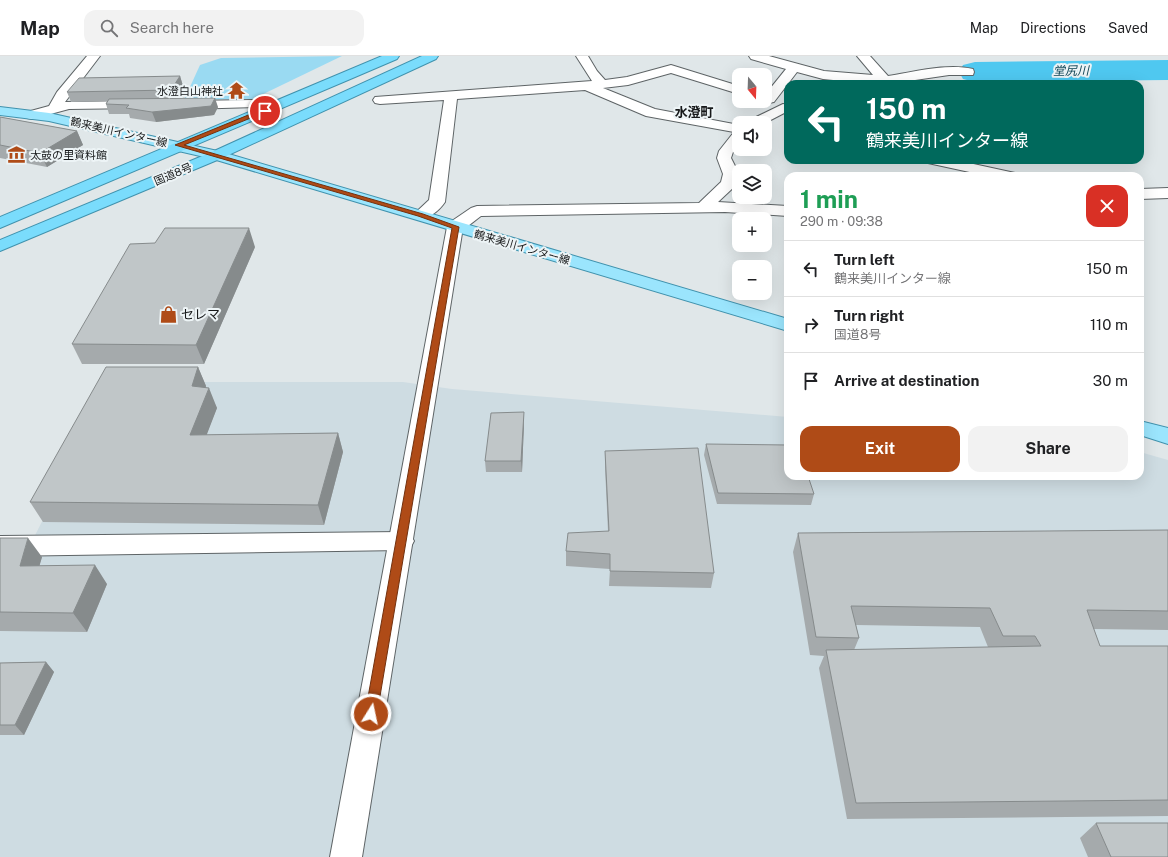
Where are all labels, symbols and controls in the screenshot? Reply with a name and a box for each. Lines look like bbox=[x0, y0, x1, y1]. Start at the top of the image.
search box bbox=[84, 10, 364, 46]
text: Map bbox=[20, 17, 60, 39]
icon: search bbox=[98, 17, 120, 39]
text: Search here bbox=[130, 19, 214, 36]
text: Map bbox=[970, 20, 998, 36]
text: Directions bbox=[1020, 20, 1086, 36]
text: Saved bbox=[1108, 20, 1148, 36]
water label: 堂尻川 bbox=[1053, 64, 1091, 78]
north arrow bbox=[732, 68, 772, 108]
map controls bbox=[732, 68, 772, 300]
temple icon: 水澄白山神社 bbox=[226, 81, 246, 101]
place label: 水澄白山神社 bbox=[157, 85, 223, 97]
text: 150 m bbox=[866, 92, 946, 125]
pin bbox=[248, 94, 282, 128]
icon: left bbox=[800, 96, 852, 148]
icon: arrive bbox=[254, 100, 276, 122]
district label: 水澄町 bbox=[674, 105, 714, 120]
street label: 鶴来美川インター線 bbox=[69, 115, 169, 149]
button: sound bbox=[732, 116, 772, 156]
text: 鶴来美川インター線 bbox=[866, 130, 1028, 151]
museum icon: 太鼓の里資料館 bbox=[7, 145, 27, 165]
place label: 太鼓の里資料館 bbox=[30, 149, 107, 161]
street label: 国道8号 bbox=[152, 161, 194, 187]
button: layers bbox=[732, 164, 772, 204]
text: 1 min bbox=[800, 185, 858, 213]
button: close bbox=[1086, 185, 1128, 227]
button: + bbox=[732, 212, 772, 252]
text: 290 m · 09:38 bbox=[800, 214, 883, 229]
street label: 鶴来美川インター線 bbox=[473, 228, 571, 266]
text: Turn left bbox=[834, 251, 895, 268]
icon: left bbox=[800, 258, 822, 280]
button: − bbox=[732, 260, 772, 300]
text: 150 m bbox=[1086, 260, 1128, 277]
text: 鶴来美川インター線 bbox=[834, 271, 951, 286]
shop icon: セレマ bbox=[158, 304, 178, 324]
place label: セレマ bbox=[181, 307, 220, 322]
text: Turn right bbox=[834, 307, 904, 324]
icon: right bbox=[800, 314, 822, 336]
text: 110 m bbox=[1090, 316, 1128, 333]
text: 国道8号 bbox=[834, 327, 881, 342]
icon: arrive bbox=[800, 370, 822, 392]
text: Arrive at destination bbox=[834, 372, 979, 389]
text: 30 m bbox=[1093, 372, 1128, 389]
button: Exit bbox=[800, 426, 960, 472]
button: Share bbox=[968, 426, 1128, 472]
position arrow bbox=[350, 693, 392, 735]

